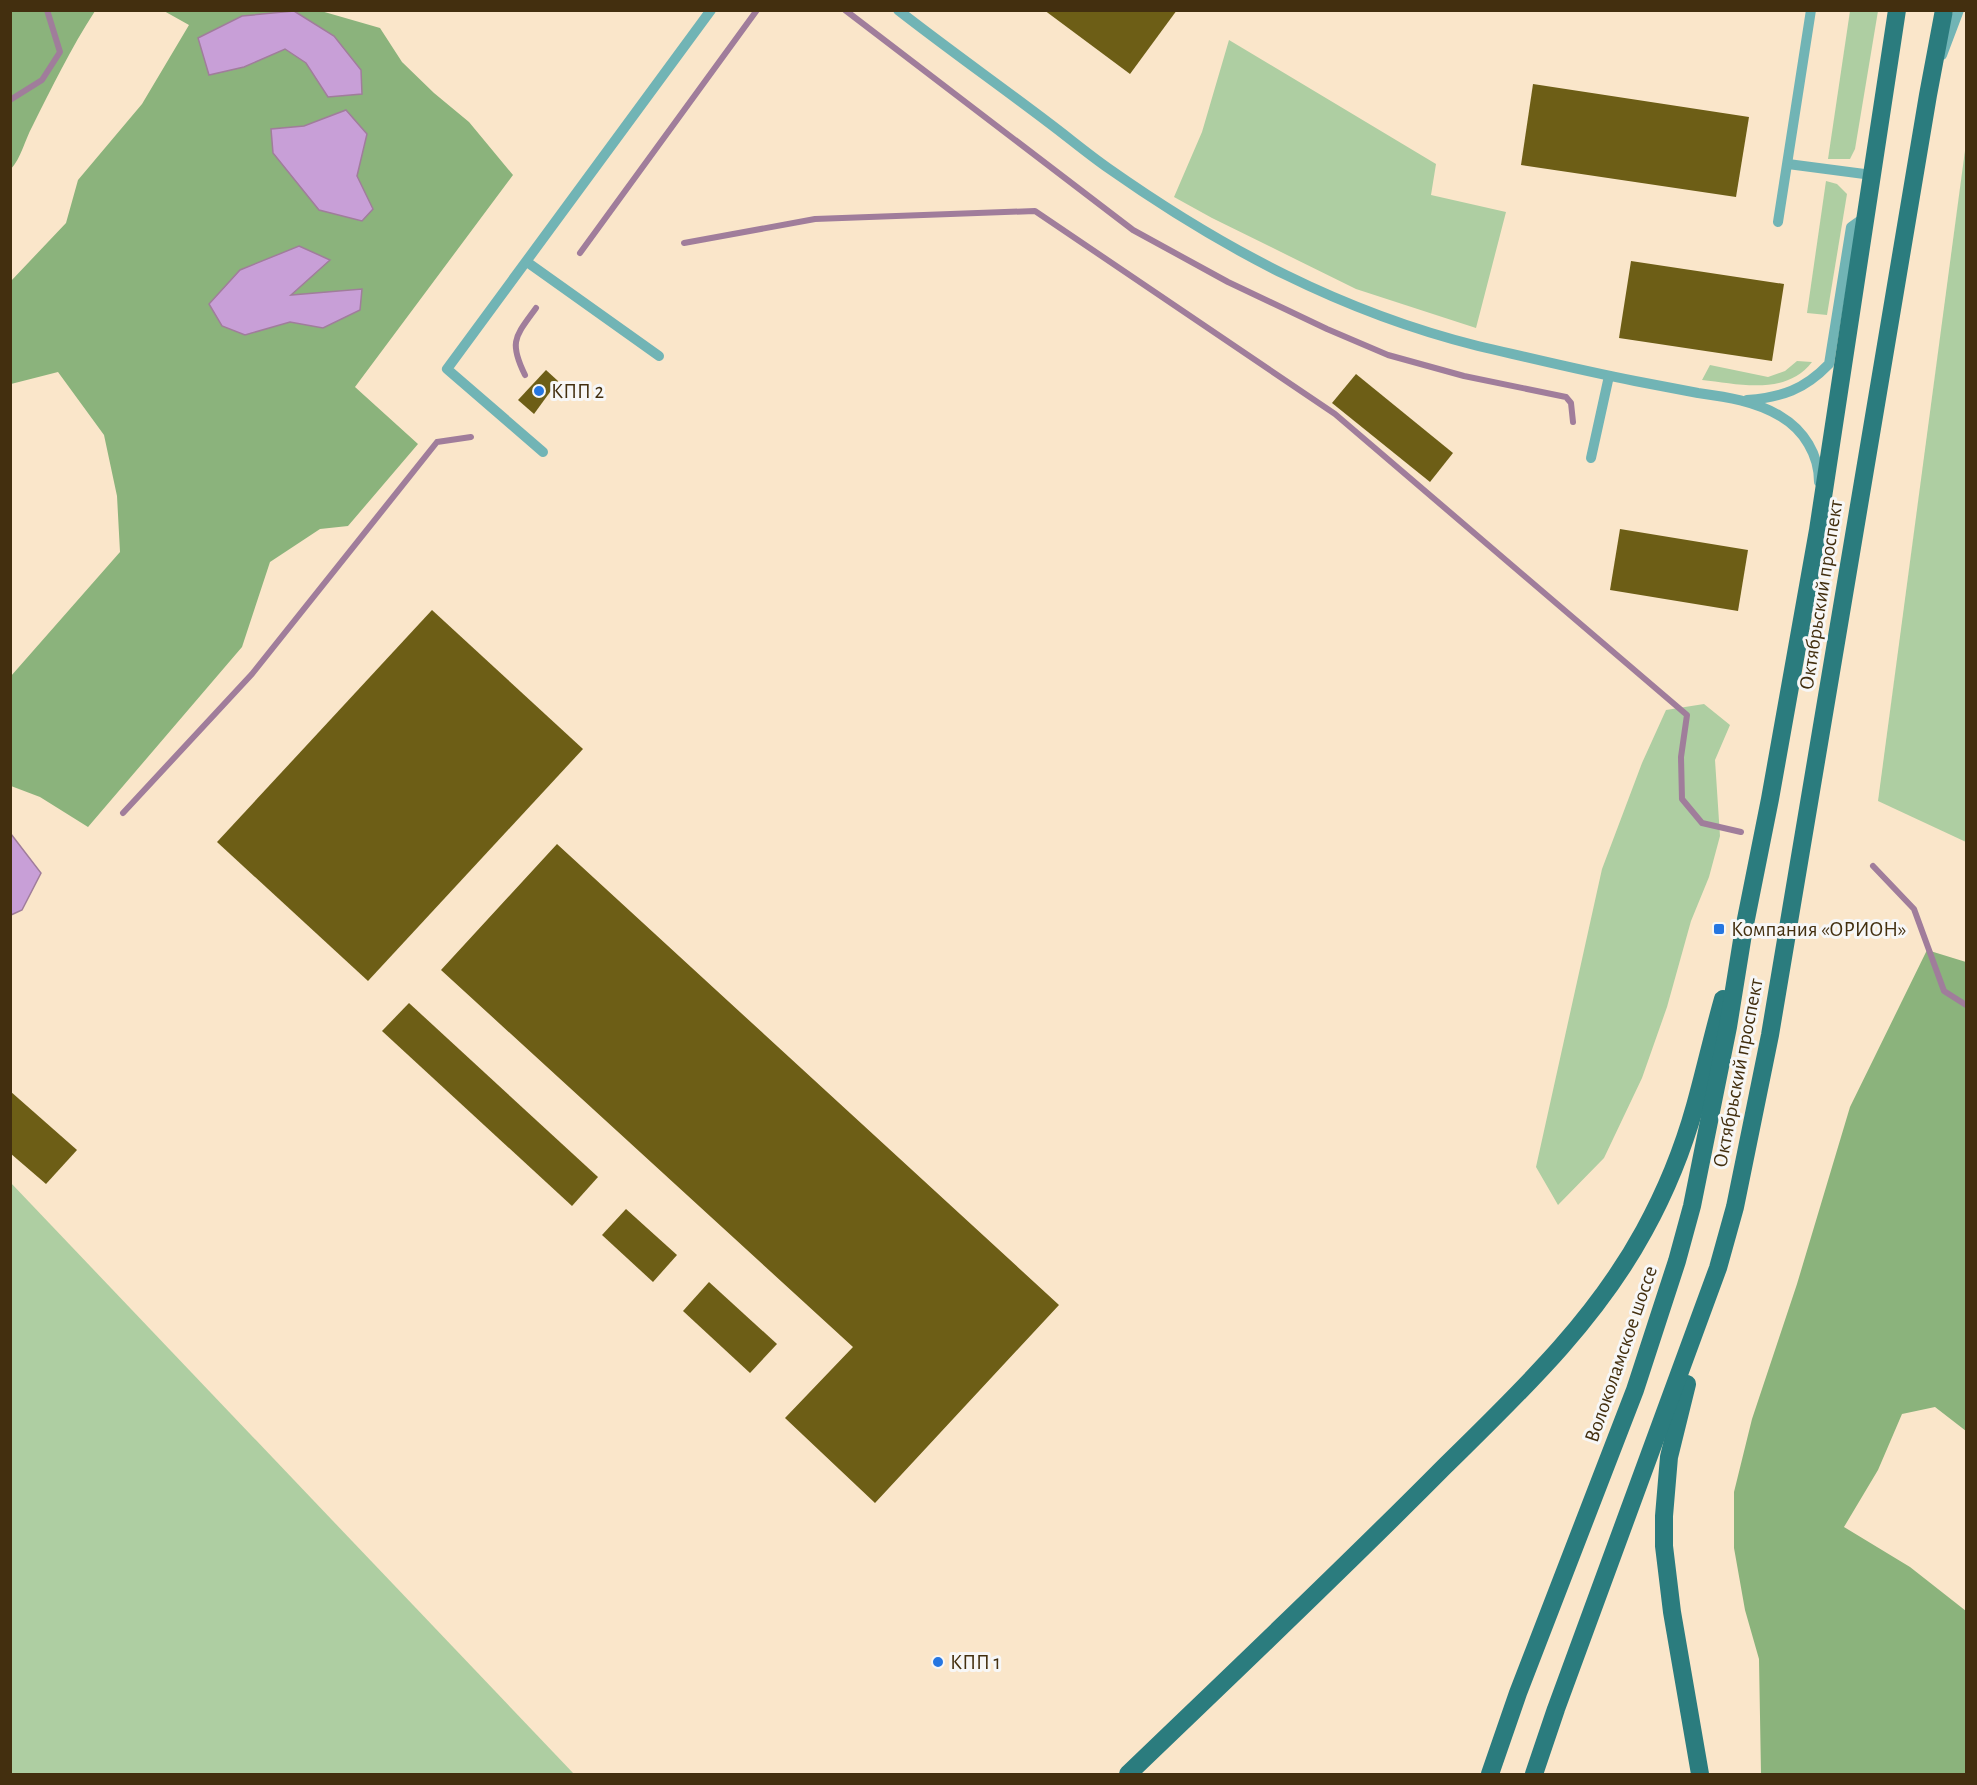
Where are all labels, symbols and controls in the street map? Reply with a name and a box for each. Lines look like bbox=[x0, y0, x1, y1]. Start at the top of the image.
place label: КПП 2 bbox=[551, 381, 604, 402]
marker: КПП 2 bbox=[532, 384, 546, 398]
street label: Октябрьский проспект bbox=[1796, 498, 1846, 691]
place label: Компания «ОРИОН» bbox=[1731, 919, 1907, 940]
marker: Компания «ОРИОН» bbox=[1712, 922, 1726, 936]
street label: Октябрьский проспект bbox=[1709, 976, 1767, 1169]
street label: Волоколамское шоссе bbox=[1581, 1263, 1661, 1445]
place label: КПП 1 bbox=[950, 1652, 1001, 1673]
marker: КПП 1 bbox=[931, 1655, 945, 1669]

